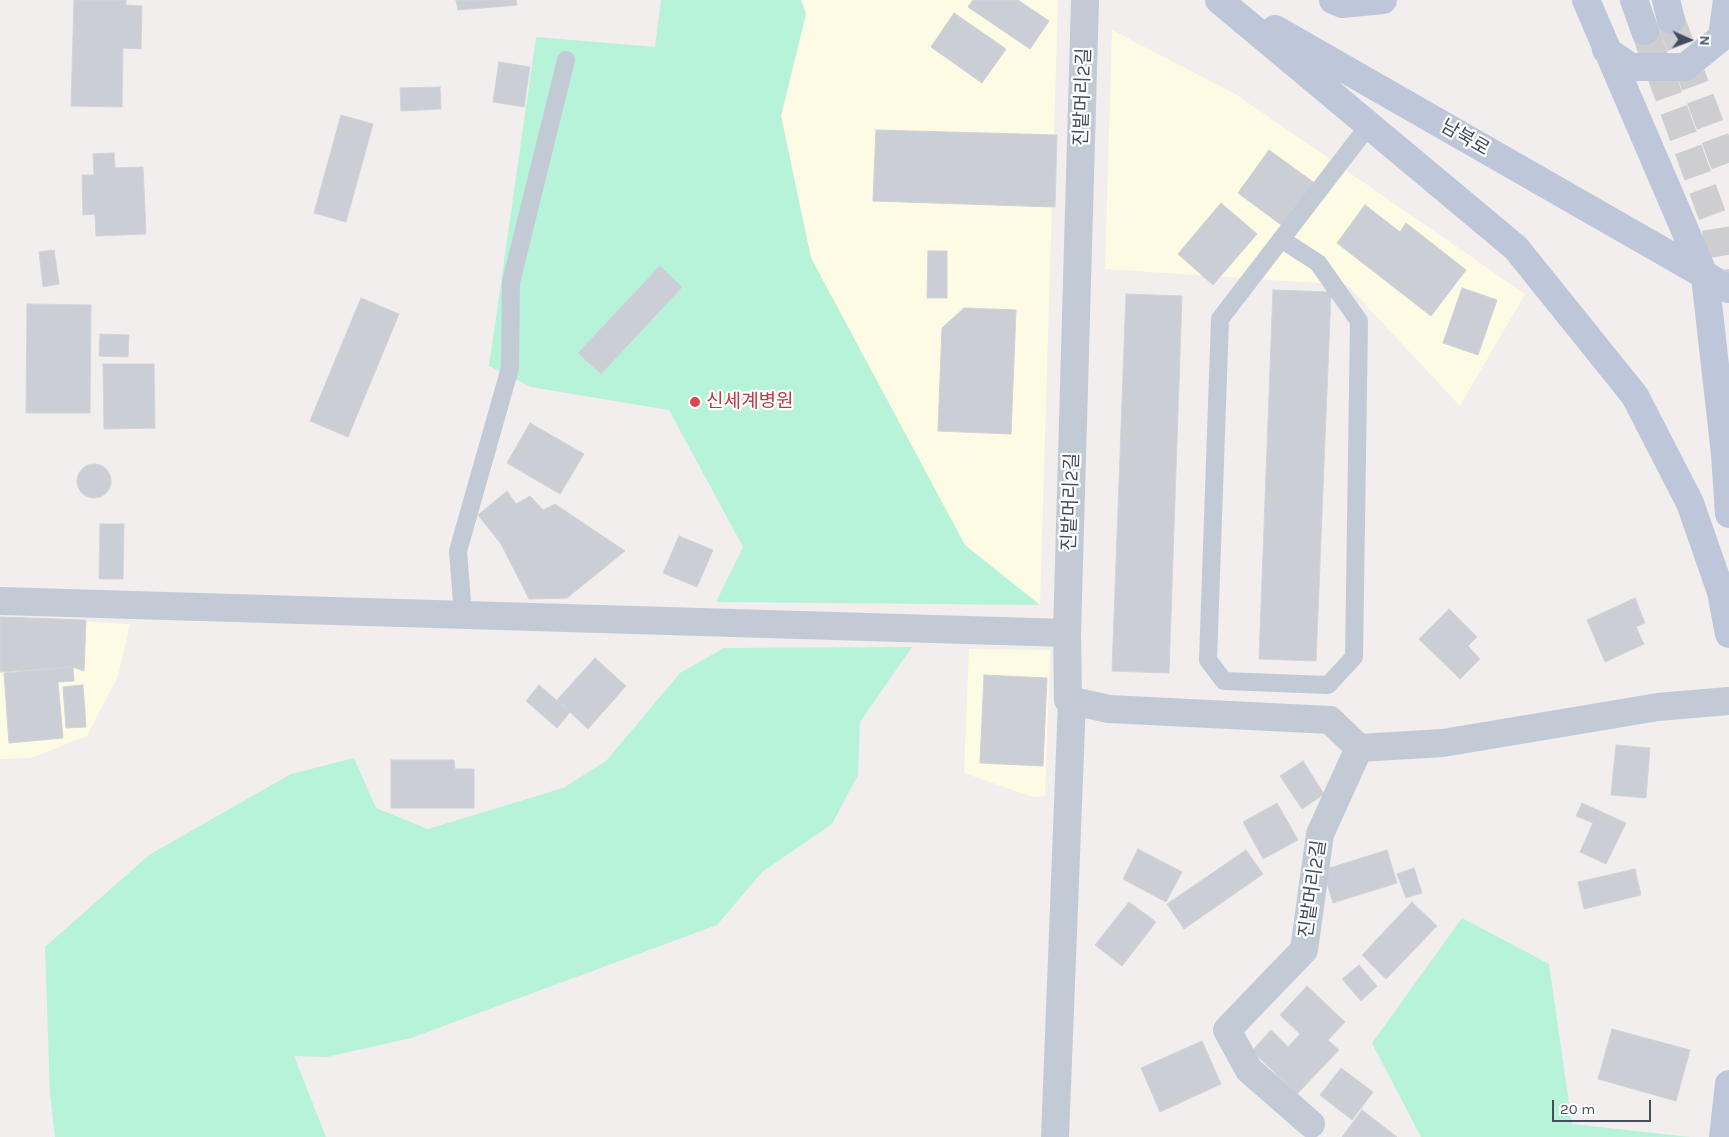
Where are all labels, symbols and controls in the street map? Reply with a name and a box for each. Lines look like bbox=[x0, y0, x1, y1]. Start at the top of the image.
north arrow bbox=[1664, 15, 1714, 65]
text: N bbox=[1696, 35, 1713, 46]
street label: 진밭머리2길 bbox=[1070, 47, 1096, 147]
street label: 남북로 bbox=[1437, 115, 1493, 161]
place label: 신세계병원 bbox=[706, 391, 793, 413]
marker: 신세계병원 bbox=[688, 395, 702, 409]
street label: 진밭머리2길 bbox=[1058, 452, 1084, 552]
street label: 진밭머리2길 bbox=[1295, 839, 1331, 939]
scale bar bbox=[1554, 1090, 1653, 1122]
text: 20 m bbox=[1560, 1100, 1595, 1118]

